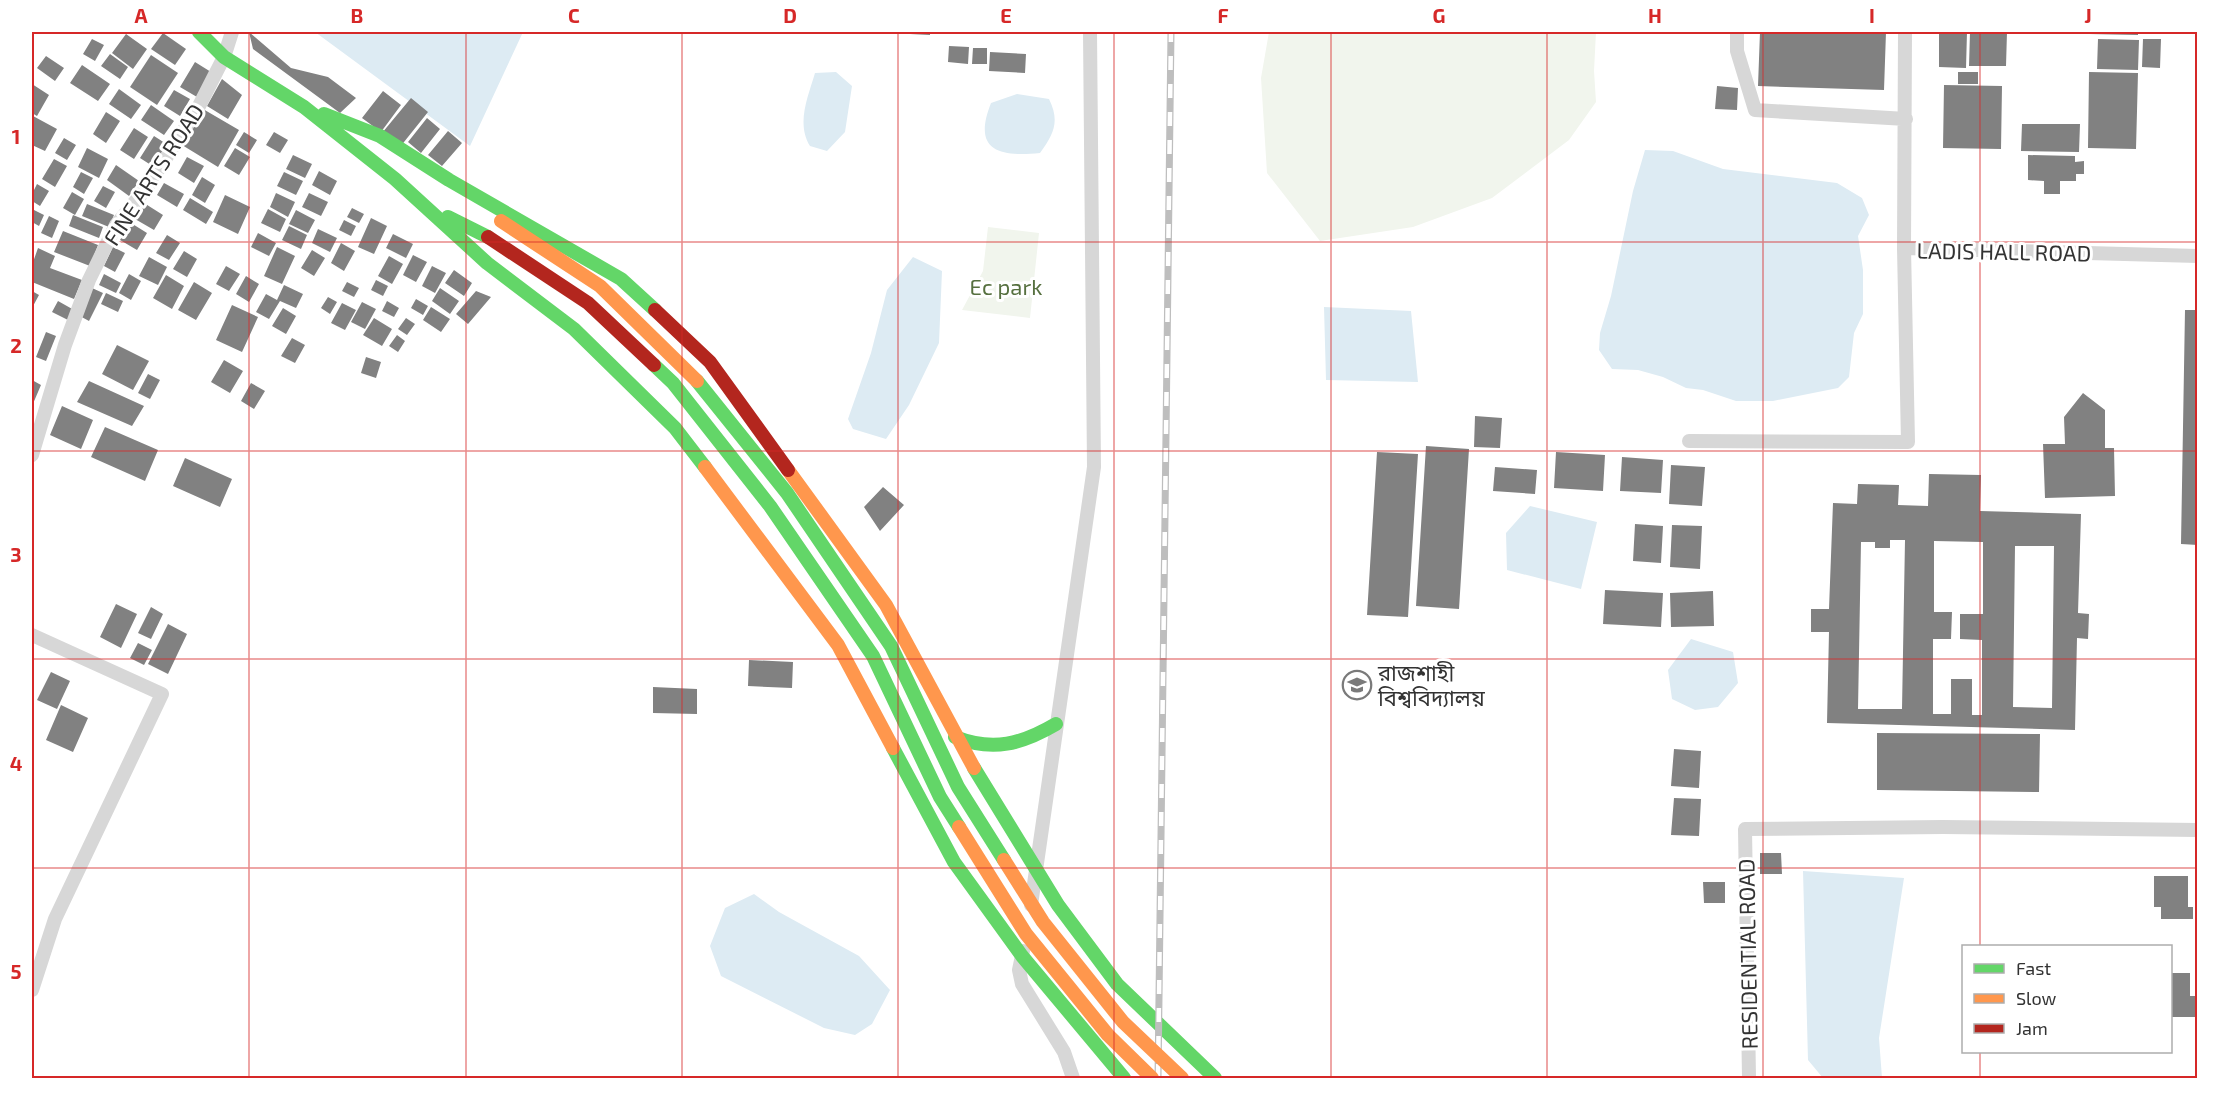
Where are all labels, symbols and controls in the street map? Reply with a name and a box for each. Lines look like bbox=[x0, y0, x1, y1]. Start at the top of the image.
text: A bbox=[134, 3, 148, 27]
text: B bbox=[351, 3, 363, 27]
text: C bbox=[568, 3, 580, 27]
text: D bbox=[783, 3, 797, 27]
text: E bbox=[1000, 3, 1012, 27]
text: F bbox=[1217, 3, 1229, 27]
text: G bbox=[1433, 3, 1445, 27]
text: H bbox=[1648, 3, 1662, 27]
text: I bbox=[1869, 3, 1875, 27]
text: J bbox=[2084, 3, 2092, 27]
street label: FINE ARTS ROAD bbox=[98, 98, 208, 250]
text: 1 bbox=[12, 124, 20, 148]
street label: LADIS HALL ROAD bbox=[1917, 236, 2091, 266]
park label: Ec park bbox=[970, 273, 1042, 299]
text: 2 bbox=[10, 333, 22, 357]
text: 3 bbox=[10, 542, 22, 566]
place label: রাজশাহী বিশ্ববিদ্যালয় bbox=[1377, 659, 1485, 710]
school or university icon: রাজশাহী বিশ্ববিদ্যালয় bbox=[1341, 669, 1373, 701]
text: 4 bbox=[10, 751, 23, 775]
street label: RESIDENTIAL ROAD bbox=[1732, 858, 1762, 1050]
legend bbox=[1962, 945, 2172, 1053]
text: Fast bbox=[2016, 957, 2051, 979]
text: 5 bbox=[10, 959, 22, 983]
text: Slow bbox=[2016, 987, 2057, 1009]
text: Jam bbox=[2016, 1017, 2048, 1039]

